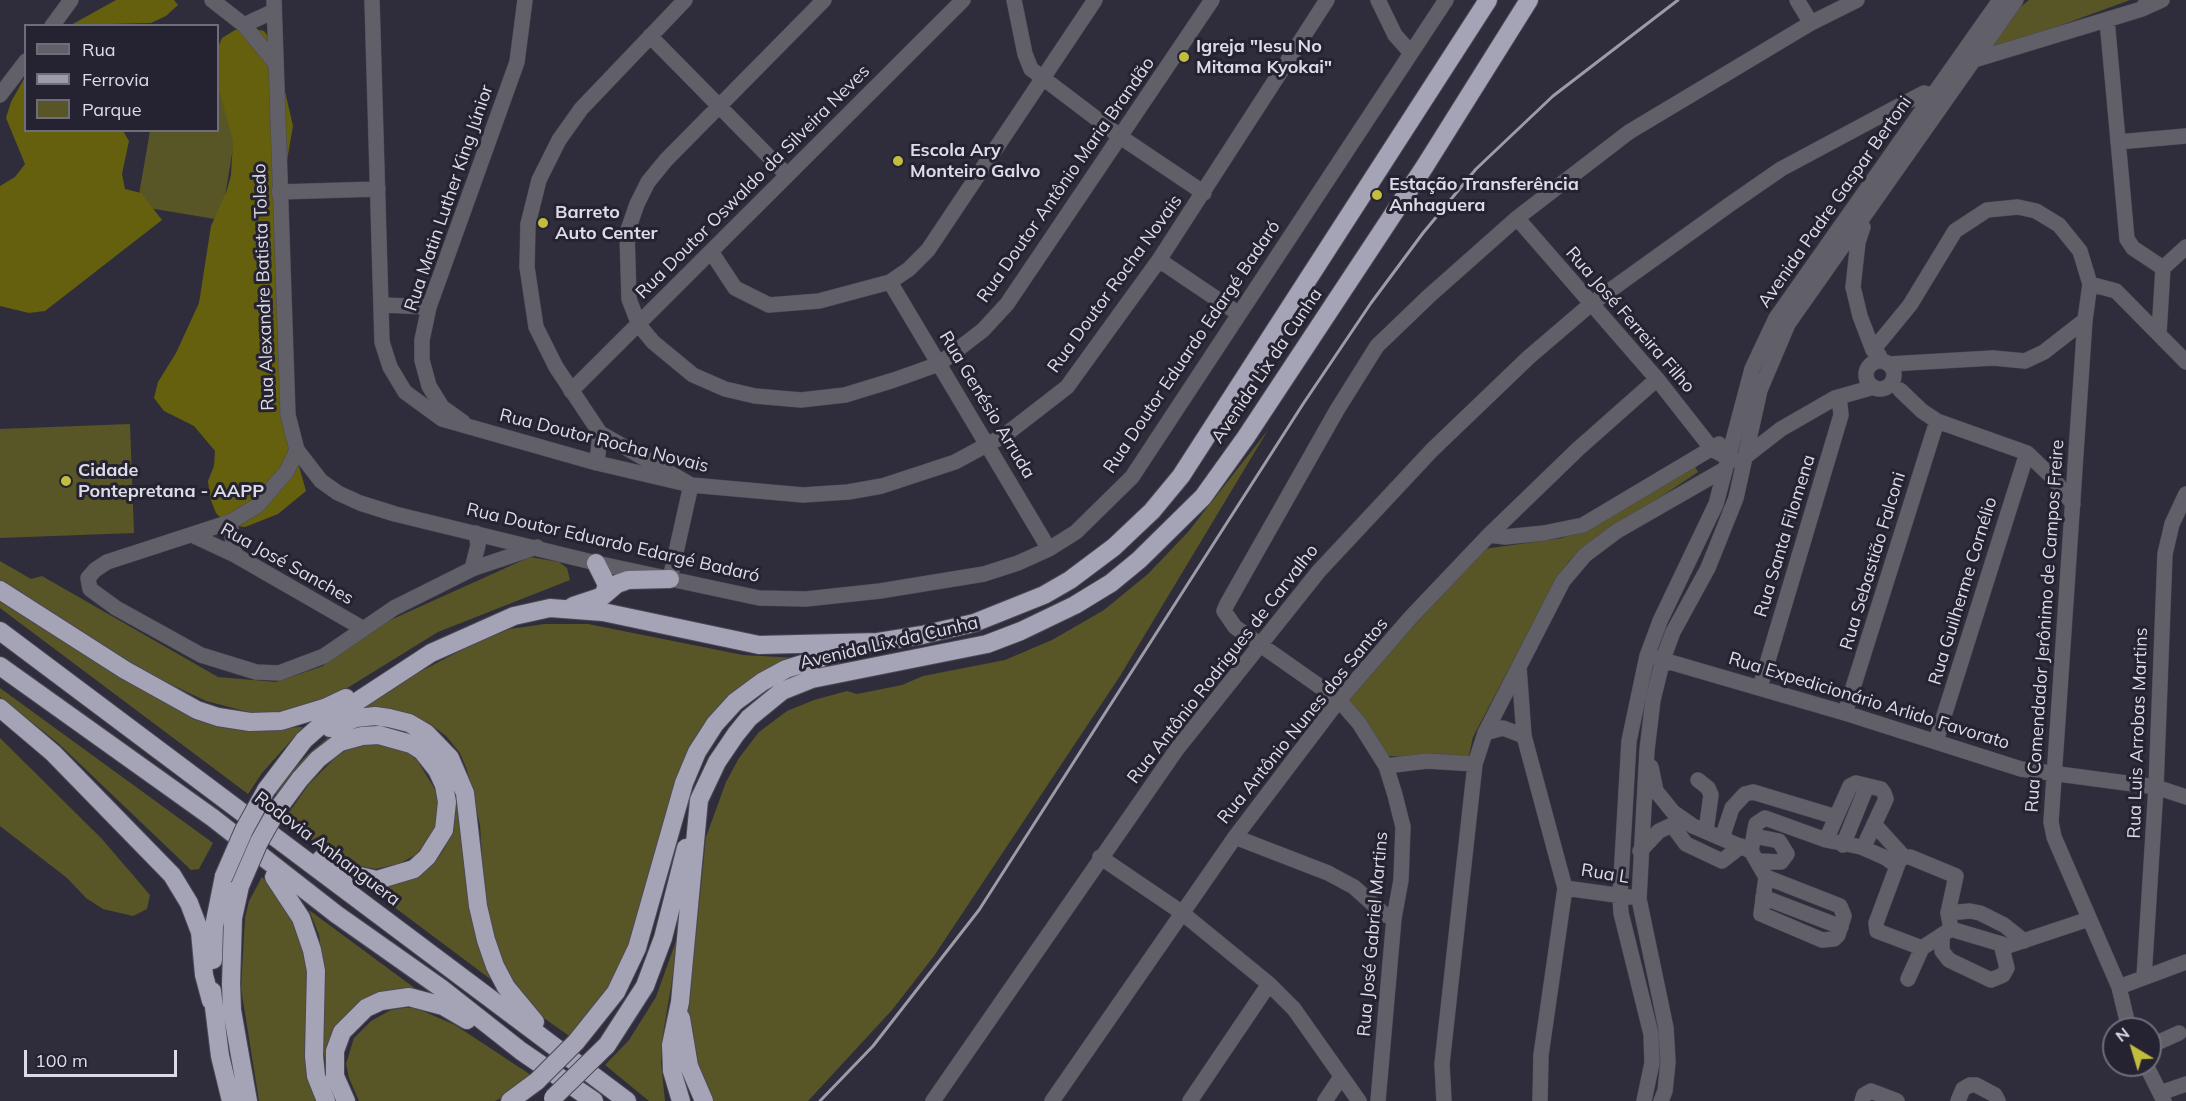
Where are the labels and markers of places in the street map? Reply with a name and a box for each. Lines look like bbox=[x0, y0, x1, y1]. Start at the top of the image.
place label: Igreja "Iesu No Mitama Kyokai" bbox=[1196, 36, 1332, 78]
marker: Igreja "Iesu No Mitama Kyokai" bbox=[1177, 50, 1191, 64]
place label: Escola Ary Monteiro Galvo bbox=[910, 140, 1040, 182]
marker: Escola Ary Monteiro Galvo bbox=[891, 154, 905, 168]
place label: Estação Transferência Anhaguera bbox=[1389, 174, 1579, 216]
marker: Estação Transferência Anhaguera bbox=[1370, 188, 1384, 202]
place label: Barreto Auto Center bbox=[555, 202, 658, 244]
marker: Barreto Auto Center bbox=[536, 216, 550, 230]
place label: Cidade Pontepretana - AAPP bbox=[78, 460, 264, 502]
marker: Cidade Pontepretana - AAPP bbox=[59, 474, 73, 488]

